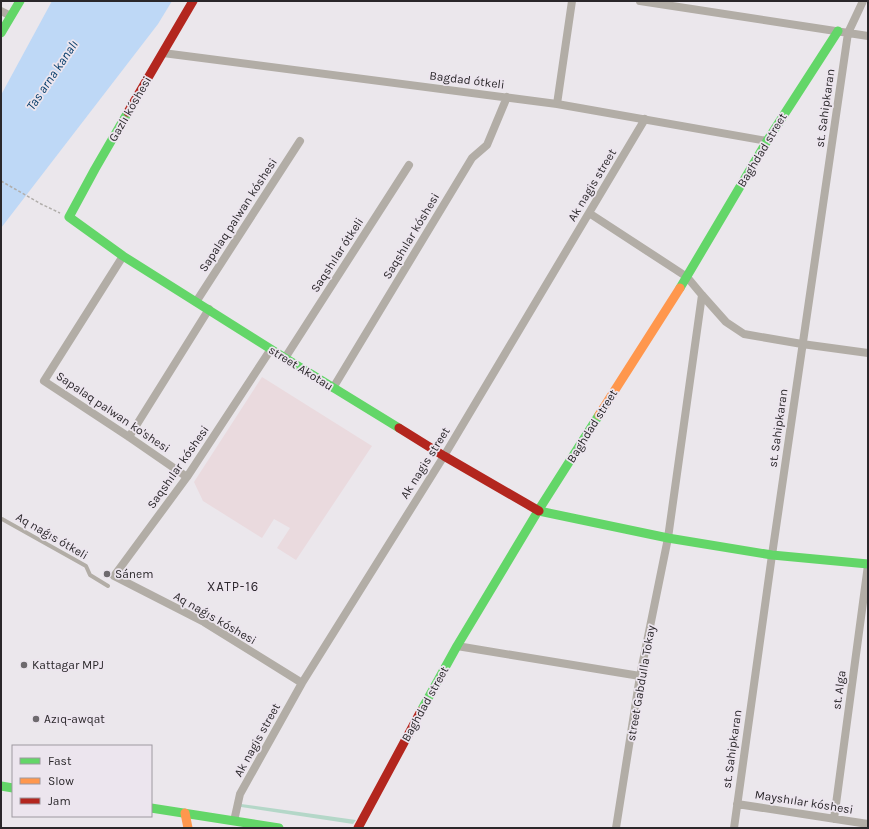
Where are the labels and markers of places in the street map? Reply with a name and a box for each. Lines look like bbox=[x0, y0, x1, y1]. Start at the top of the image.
place label: Sánem bbox=[115, 567, 154, 581]
marker: Sánem bbox=[102, 569, 112, 579]
place label: Kattagar MPJ bbox=[32, 658, 104, 672]
marker: Kattagar MPJ bbox=[19, 660, 29, 670]
place label: Azıq-awqat bbox=[44, 712, 105, 726]
marker: Azıq-awqat bbox=[31, 714, 41, 724]

